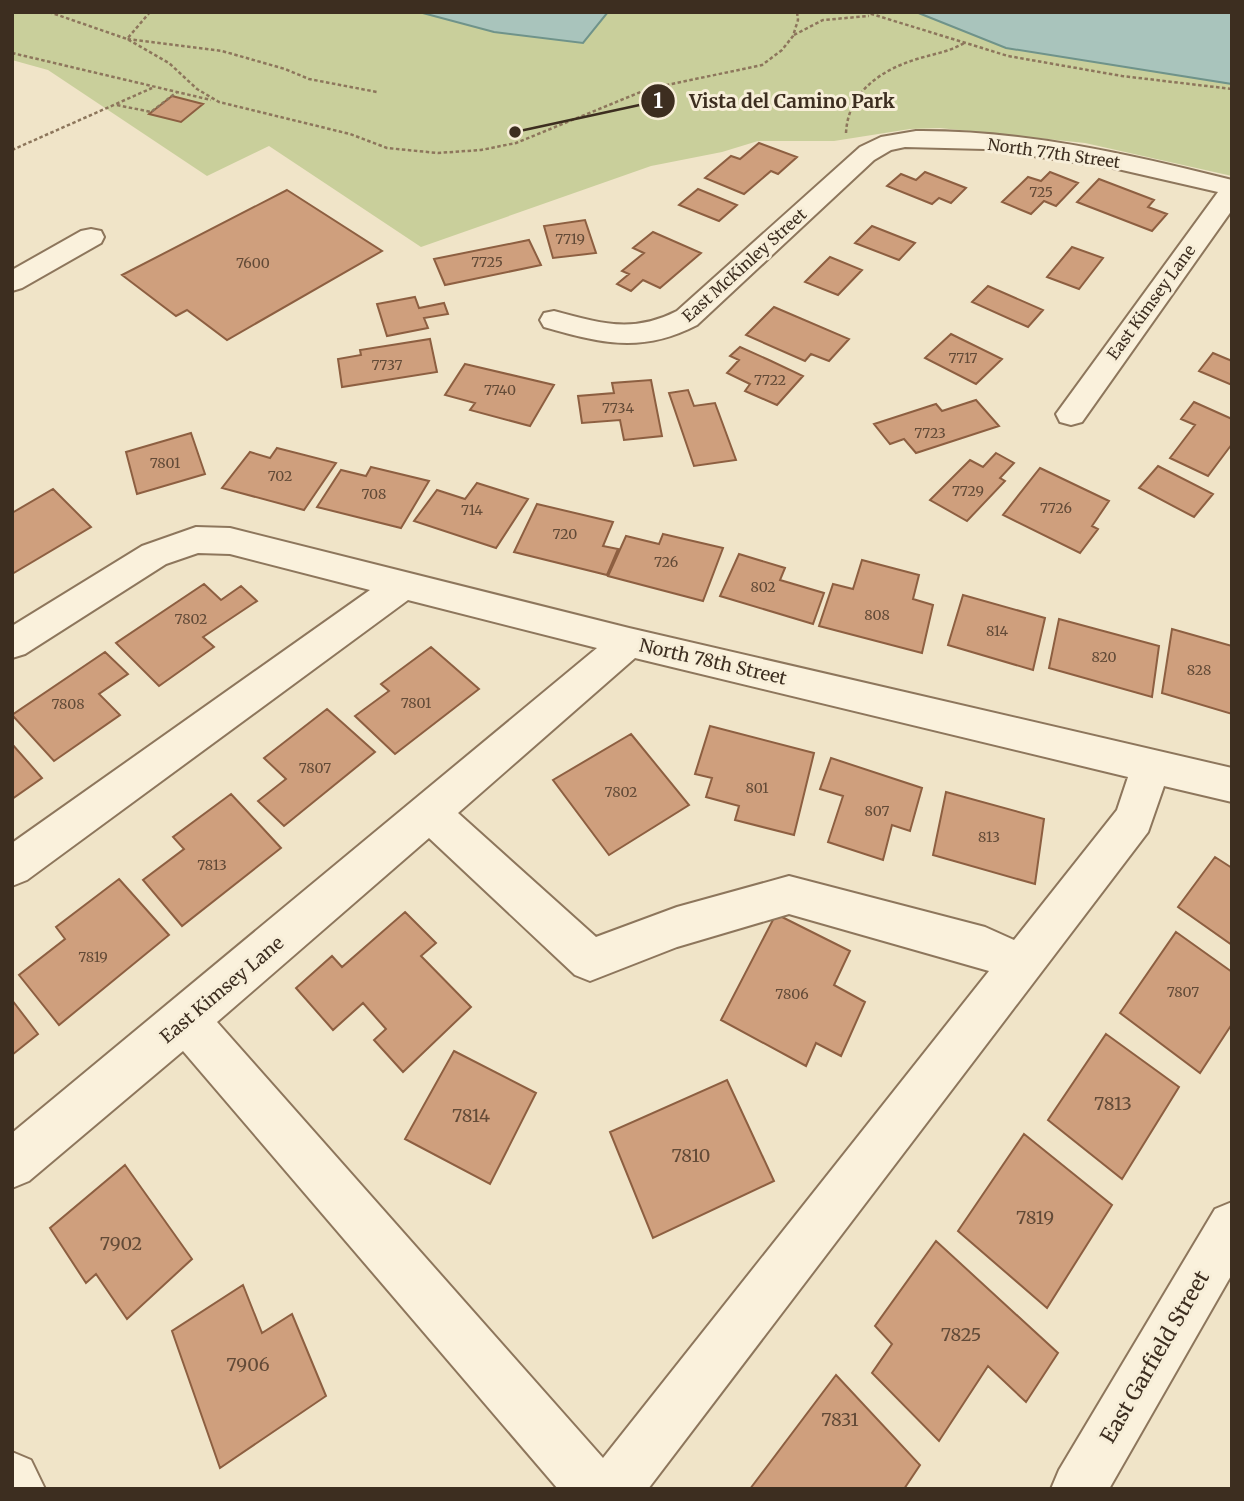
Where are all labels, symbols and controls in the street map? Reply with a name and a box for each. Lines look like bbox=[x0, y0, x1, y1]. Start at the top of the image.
callout: Vista del Camino Park bbox=[641, 81, 909, 121]
text: 1 bbox=[653, 87, 663, 114]
text: Vista del Camino Park bbox=[688, 89, 896, 113]
street label: North 77th Street bbox=[987, 134, 1122, 172]
house number: 725 bbox=[1029, 183, 1053, 201]
street label: East McKinley Street bbox=[678, 203, 811, 326]
house number: 7719 bbox=[555, 230, 585, 248]
street label: East Kimsey Lane bbox=[1103, 241, 1199, 363]
house number: 7725 bbox=[471, 253, 503, 271]
house number: 7600 bbox=[236, 254, 270, 272]
house number: 7717 bbox=[948, 349, 978, 367]
house number: 7737 bbox=[371, 356, 403, 374]
house number: 7722 bbox=[754, 371, 786, 389]
house number: 7740 bbox=[484, 381, 516, 399]
house number: 7734 bbox=[602, 399, 634, 417]
house number: 7723 bbox=[914, 424, 946, 442]
house number: 7801 bbox=[150, 454, 180, 472]
house number: 702 bbox=[268, 467, 292, 485]
house number: 7729 bbox=[952, 482, 984, 500]
house number: 708 bbox=[362, 485, 386, 503]
house number: 7726 bbox=[1040, 499, 1072, 517]
house number: 714 bbox=[461, 501, 483, 519]
house number: 720 bbox=[553, 525, 577, 543]
house number: 726 bbox=[654, 553, 678, 571]
house number: 802 bbox=[750, 578, 776, 596]
house number: 808 bbox=[864, 606, 890, 624]
house number: 7802 bbox=[175, 610, 207, 628]
house number: 814 bbox=[986, 622, 1008, 640]
street label: North 78th Street bbox=[637, 633, 789, 690]
house number: 820 bbox=[1091, 648, 1117, 666]
house number: 828 bbox=[1187, 661, 1211, 679]
house number: 7801 bbox=[401, 694, 431, 712]
house number: 7808 bbox=[51, 695, 85, 713]
house number: 7807 bbox=[299, 759, 331, 777]
house number: 801 bbox=[745, 779, 769, 797]
house number: 7802 bbox=[605, 783, 637, 801]
house number: 807 bbox=[865, 802, 890, 820]
house number: 813 bbox=[978, 828, 1000, 846]
house number: 7813 bbox=[197, 856, 227, 874]
street label: East Kimsey Lane bbox=[155, 931, 288, 1048]
house number: 7819 bbox=[78, 948, 108, 966]
house number: 7807 bbox=[1167, 983, 1199, 1001]
house number: 7806 bbox=[775, 985, 809, 1003]
house number: 7813 bbox=[1094, 1092, 1132, 1115]
house number: 7814 bbox=[452, 1104, 490, 1127]
house number: 7810 bbox=[672, 1144, 710, 1167]
house number: 7819 bbox=[1016, 1206, 1054, 1229]
house number: 7902 bbox=[100, 1232, 142, 1255]
street label: East Garfield Street bbox=[1094, 1266, 1215, 1448]
house number: 7825 bbox=[941, 1323, 981, 1346]
house number: 7906 bbox=[226, 1353, 270, 1376]
house number: 7831 bbox=[821, 1408, 859, 1431]

